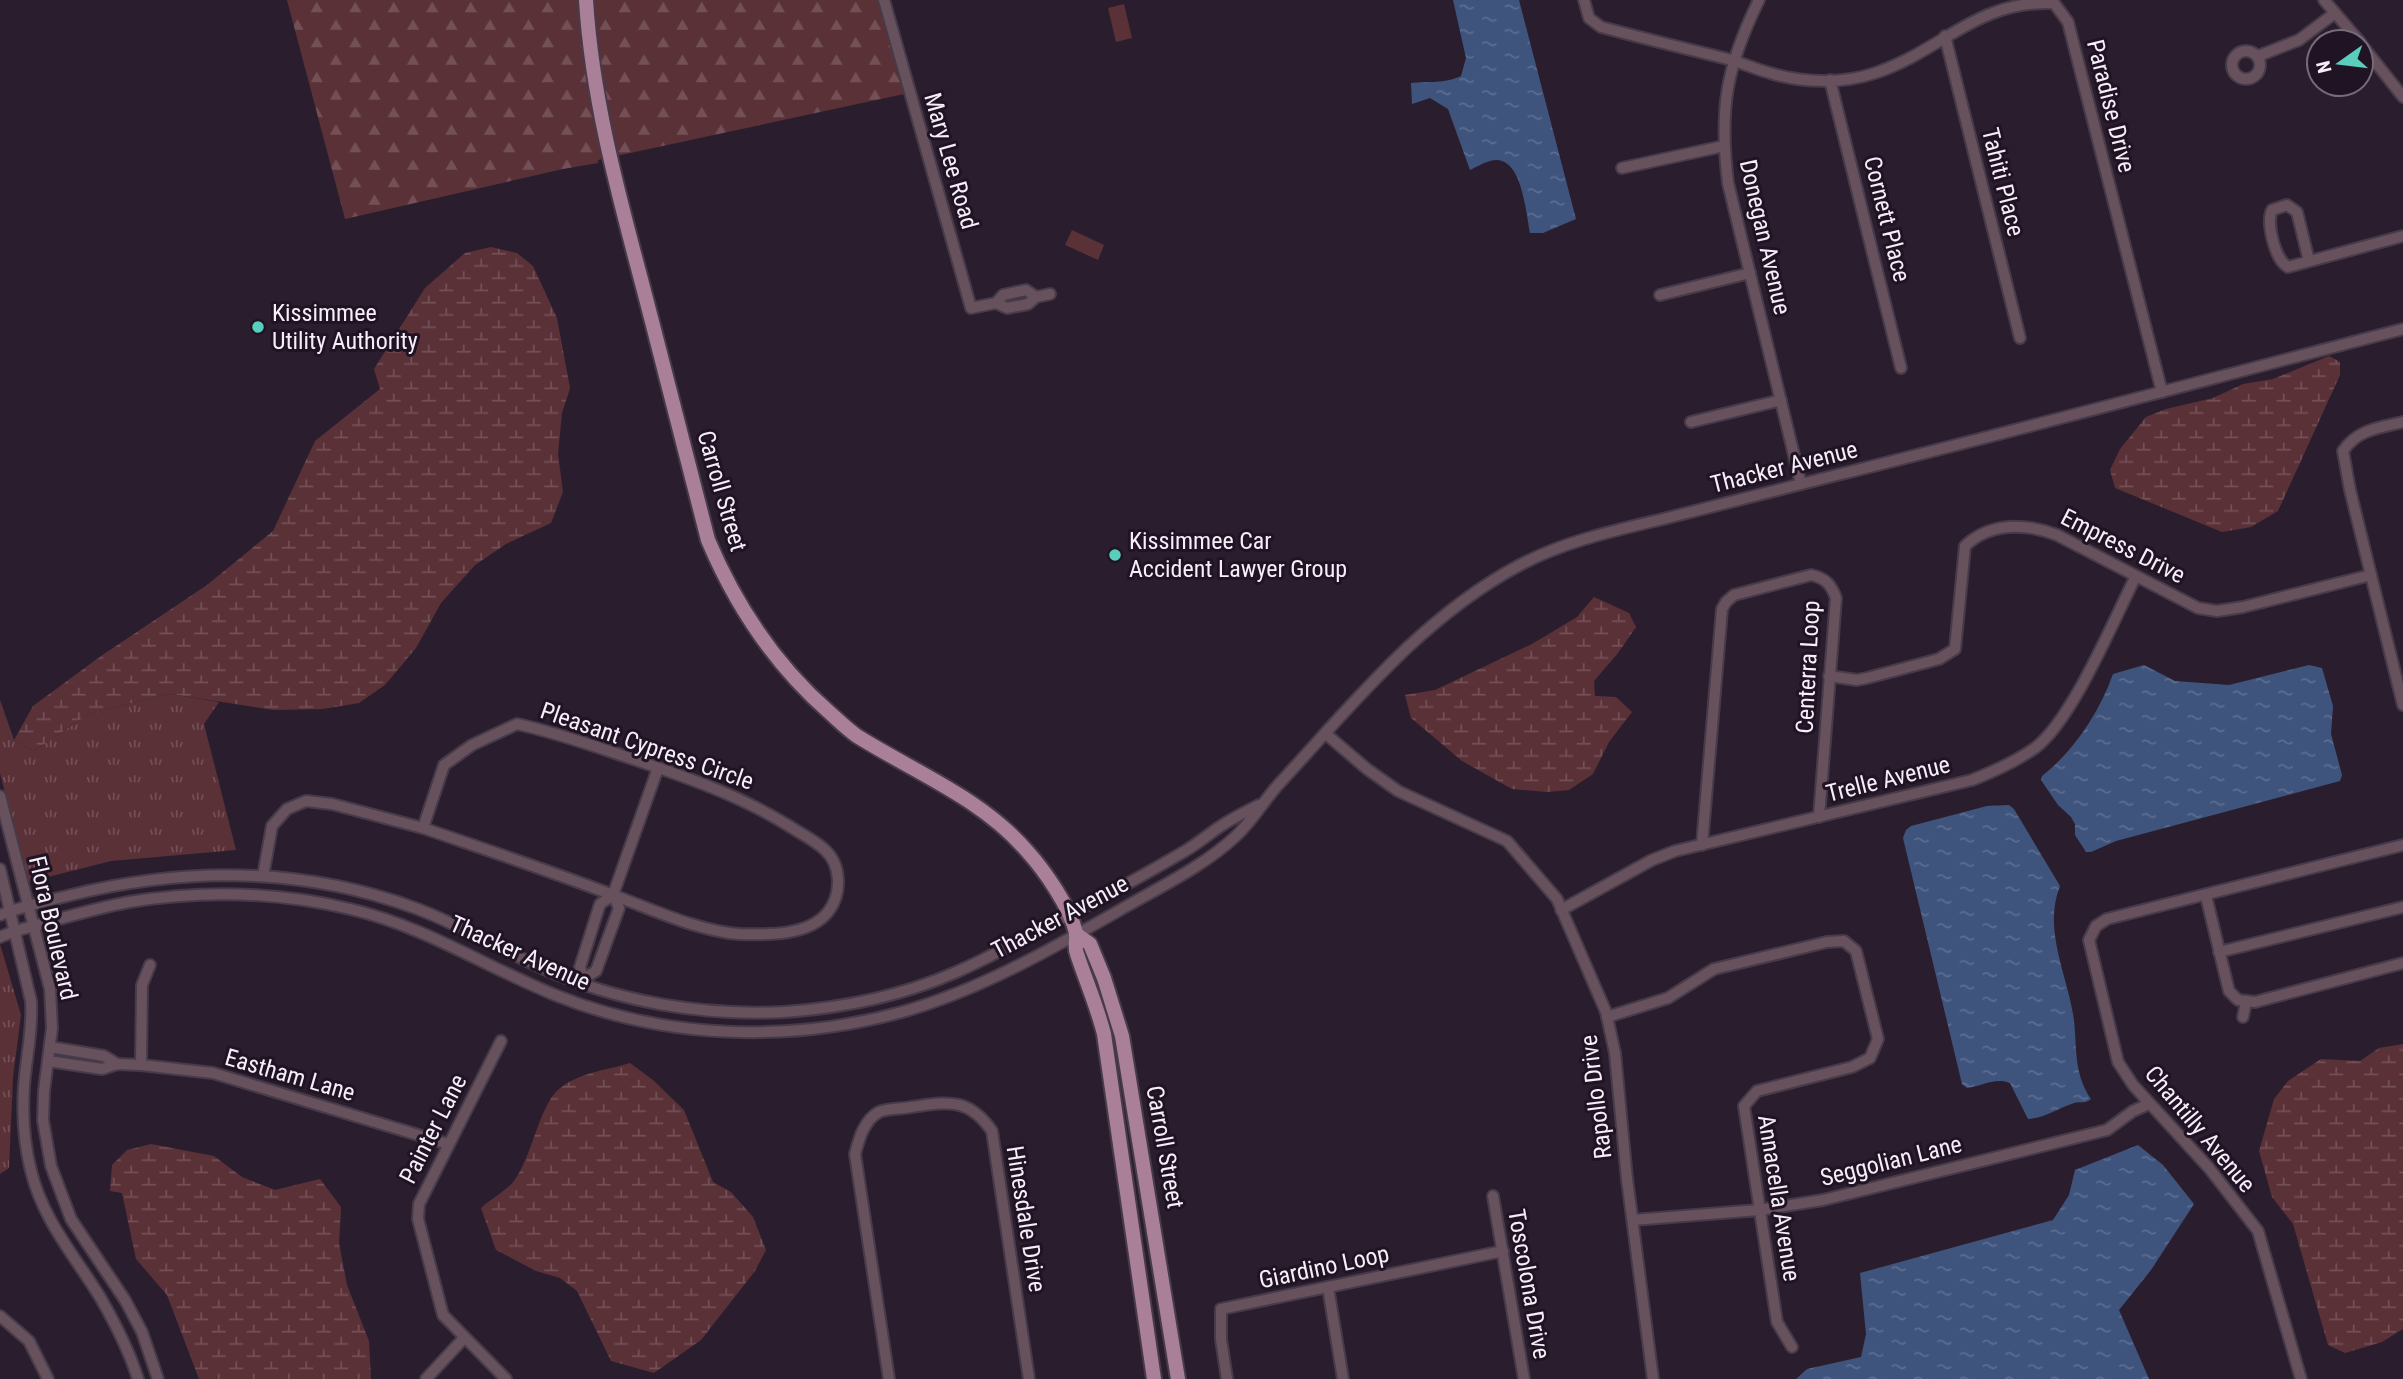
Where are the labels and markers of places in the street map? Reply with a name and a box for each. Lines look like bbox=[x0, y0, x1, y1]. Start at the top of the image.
place label: Kissimmee Utility Authority bbox=[272, 299, 418, 355]
marker: Kissimmee Utility Authority bbox=[250, 319, 266, 335]
place label: Kissimmee Car Accident Lawyer Group bbox=[1129, 527, 1347, 583]
marker: Kissimmee Car Accident Lawyer Group bbox=[1107, 547, 1123, 563]

